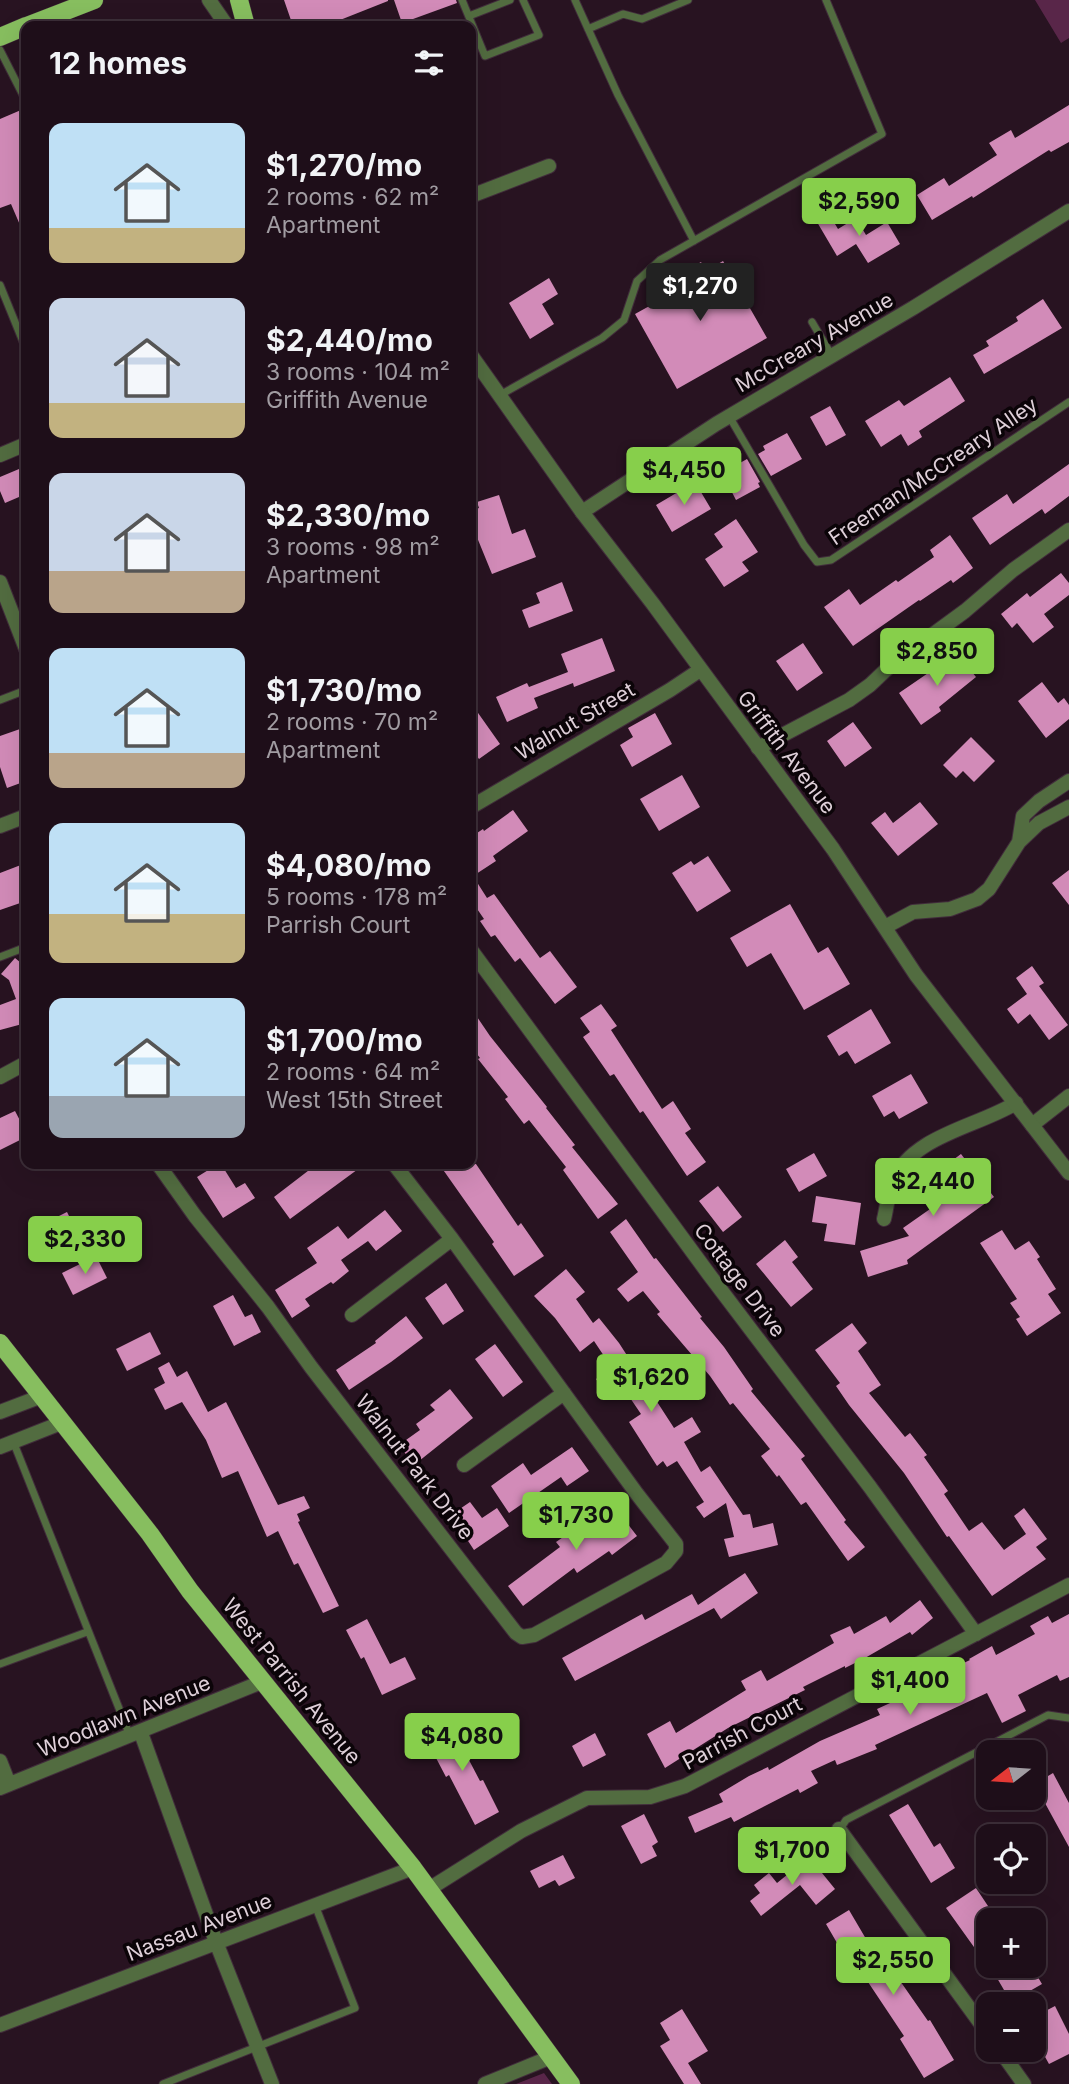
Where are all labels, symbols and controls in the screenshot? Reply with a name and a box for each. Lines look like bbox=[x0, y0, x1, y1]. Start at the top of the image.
icon: filters bbox=[410, 44, 448, 82]
text: 12 homes bbox=[49, 45, 187, 81]
text: $1,270/mo bbox=[266, 147, 422, 183]
icon: home bbox=[105, 151, 189, 235]
pin: $2,590 bbox=[802, 178, 916, 238]
text: 2 rooms · 62 m² bbox=[266, 183, 439, 211]
text: $2,590 bbox=[818, 187, 900, 215]
text: Apartment bbox=[266, 211, 380, 239]
pin: $1,270 bbox=[643, 264, 757, 323]
text: $1,270 bbox=[662, 272, 738, 300]
street label: McCreary Avenue bbox=[731, 287, 897, 397]
text: $2,440/mo bbox=[266, 322, 433, 358]
icon: home bbox=[105, 326, 189, 410]
text: 3 rooms · 104 m² bbox=[266, 358, 450, 386]
text: Griffith Avenue bbox=[266, 386, 428, 414]
street label: Freeman/McCreary Alley bbox=[824, 392, 1042, 550]
pin: $4,450 bbox=[627, 448, 741, 507]
text: $4,450 bbox=[642, 456, 726, 484]
text: $2,330/mo bbox=[266, 497, 430, 533]
icon: home bbox=[105, 501, 189, 585]
text: 3 rooms · 98 m² bbox=[266, 533, 440, 561]
text: Apartment bbox=[266, 561, 380, 589]
pin: $2,850 bbox=[880, 628, 994, 688]
text: $2,850 bbox=[896, 637, 978, 665]
text: $1,730/mo bbox=[266, 672, 422, 708]
icon: home bbox=[105, 676, 189, 760]
street label: Walnut Street bbox=[511, 677, 639, 765]
street label: Griffith Avenue bbox=[733, 685, 841, 819]
text: 2 rooms · 70 m² bbox=[266, 708, 438, 736]
text: Apartment bbox=[266, 736, 380, 764]
text: $4,080/mo bbox=[266, 847, 431, 883]
icon: home bbox=[105, 851, 189, 935]
text: 5 rooms · 178 m² bbox=[266, 883, 447, 911]
text: Parrish Court bbox=[266, 911, 410, 939]
text: $1,700/mo bbox=[266, 1022, 423, 1058]
icon: home bbox=[105, 1026, 189, 1110]
text: 2 rooms · 64 m² bbox=[266, 1058, 440, 1086]
text: West 15th Street bbox=[266, 1086, 443, 1114]
pin: $2,440 bbox=[876, 1158, 990, 1218]
text: $2,440 bbox=[891, 1167, 975, 1195]
pin: $2,330 bbox=[28, 1216, 142, 1276]
street label: Cottage Drive bbox=[689, 1218, 791, 1342]
text: $2,330 bbox=[44, 1225, 126, 1253]
pin: $1,620 bbox=[594, 1354, 708, 1414]
text: $1,620 bbox=[613, 1363, 689, 1391]
street label: Walnut Park Drive bbox=[351, 1390, 479, 1544]
pin: $1,730 bbox=[519, 1492, 633, 1552]
text: $1,730 bbox=[538, 1501, 614, 1529]
street label: West Parrish Avenue bbox=[218, 1593, 366, 1769]
pin: $1,400 bbox=[853, 1658, 967, 1717]
text: $1,400 bbox=[870, 1666, 950, 1694]
street label: Woodlawn Avenue bbox=[34, 1670, 214, 1762]
street label: Parrish Court bbox=[678, 1691, 806, 1775]
pin: $4,080 bbox=[405, 1714, 519, 1773]
text: $4,080 bbox=[421, 1722, 503, 1750]
north arrow bbox=[976, 1740, 1046, 1810]
map controls bbox=[976, 1740, 1046, 2062]
button: locate bbox=[976, 1824, 1046, 1894]
pin: $1,700 bbox=[735, 1828, 849, 1887]
text: $1,700 bbox=[754, 1836, 830, 1864]
street label: Nassau Avenue bbox=[123, 1888, 275, 1966]
button: + bbox=[976, 1908, 1046, 1978]
pin: $2,550 bbox=[836, 1938, 950, 1997]
text: $2,550 bbox=[852, 1946, 934, 1974]
button: − bbox=[976, 1992, 1046, 2062]

